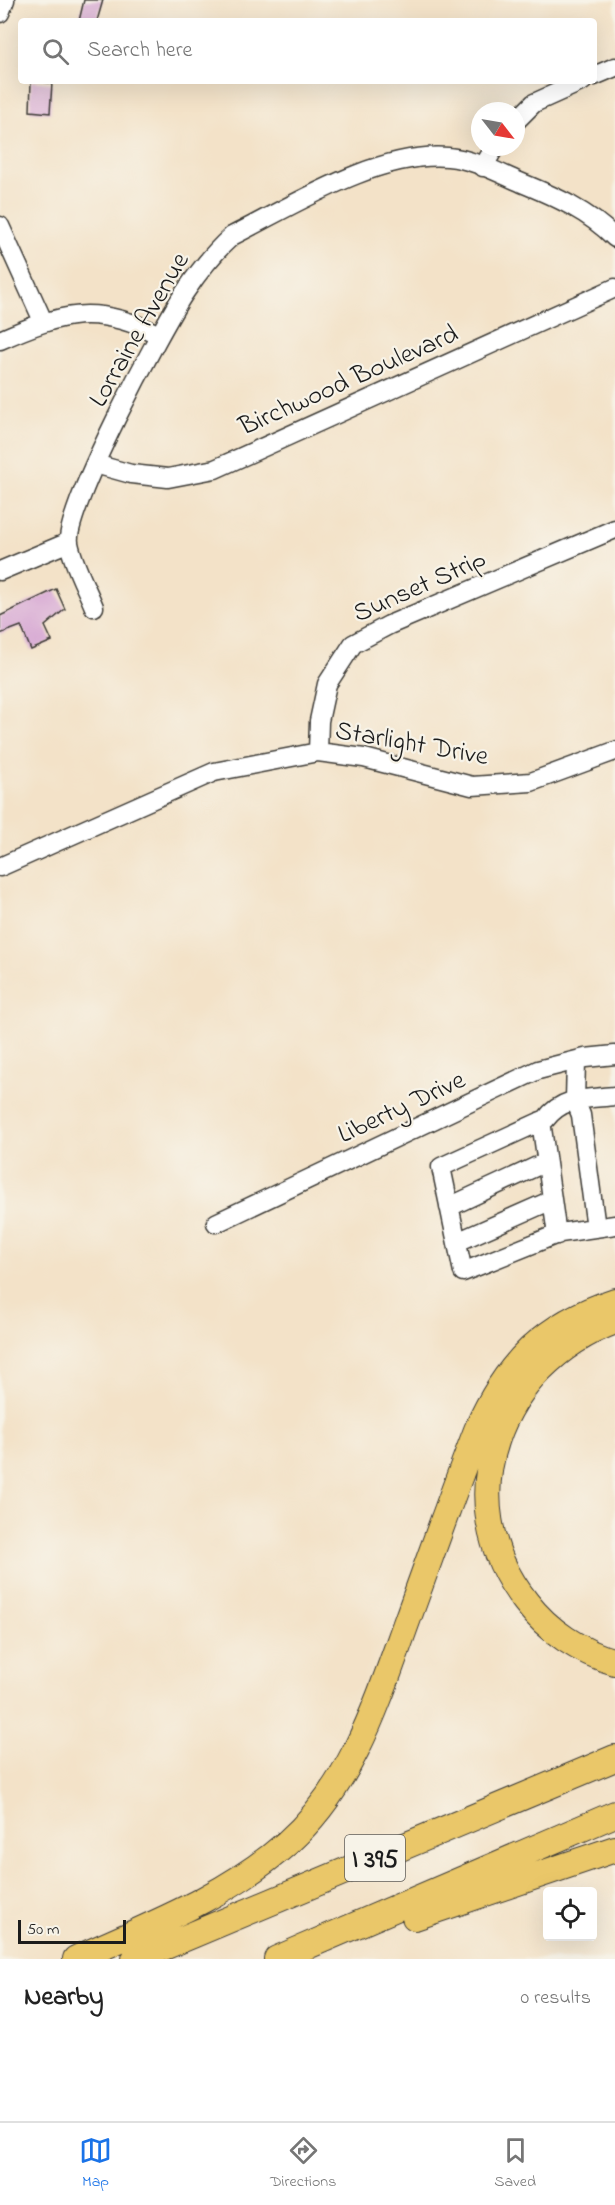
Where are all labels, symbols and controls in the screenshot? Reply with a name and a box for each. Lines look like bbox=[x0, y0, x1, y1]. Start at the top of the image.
search box bbox=[18, 18, 597, 84]
icon: search bbox=[39, 35, 72, 68]
text: Search here bbox=[87, 35, 192, 67]
north arrow bbox=[471, 102, 525, 156]
street label: Lorraine Avenue bbox=[80, 245, 201, 415]
street label: Birchwood Boulevard bbox=[232, 315, 465, 448]
street label: Sunset Strip bbox=[347, 541, 493, 634]
street label: Starlight Drive bbox=[332, 712, 492, 777]
street label: Liberty Drive bbox=[332, 1061, 473, 1155]
road number: I 395 bbox=[345, 1835, 405, 1881]
map controls bbox=[543, 1887, 597, 1941]
button: locate bbox=[543, 1887, 597, 1941]
scale bar bbox=[18, 1917, 126, 1944]
text: 50 m bbox=[27, 1918, 59, 1942]
text: Nearby bbox=[24, 1979, 103, 2017]
text: 0 results bbox=[520, 1984, 591, 2013]
tab: Map bbox=[79, 2134, 112, 2194]
tab: Directions bbox=[270, 2134, 336, 2194]
tab: Saved bbox=[494, 2134, 536, 2194]

